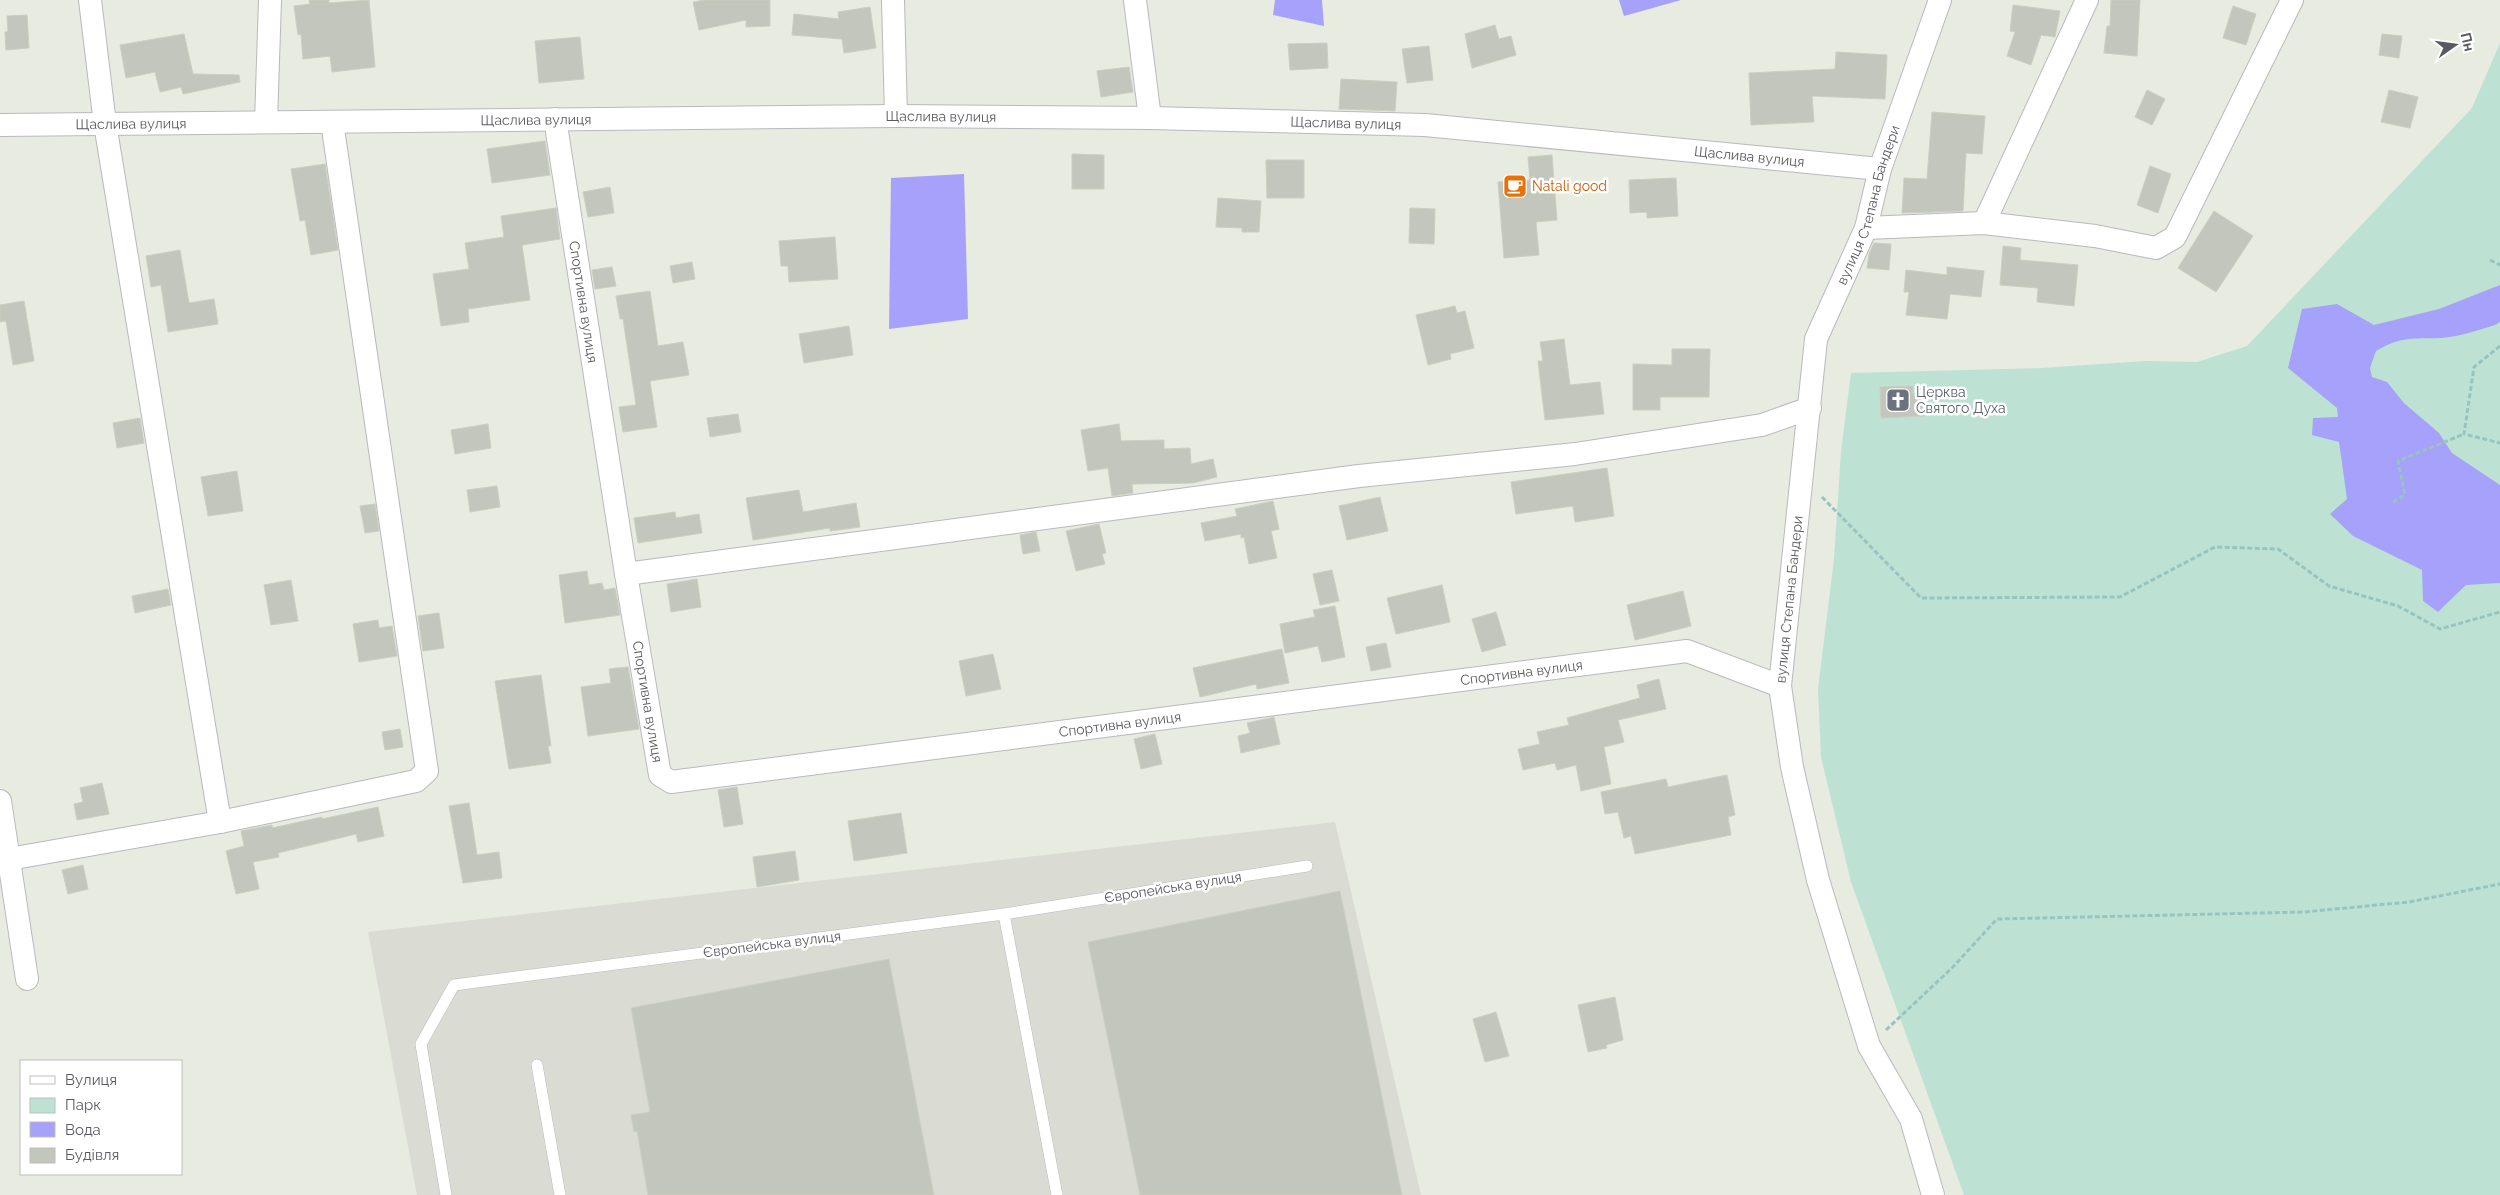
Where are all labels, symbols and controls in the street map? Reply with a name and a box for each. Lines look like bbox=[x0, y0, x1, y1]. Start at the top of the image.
north arrow bbox=[2430, 20, 2480, 70]
text: Пн bbox=[2458, 31, 2478, 53]
street label: Щаслива вулиця bbox=[885, 108, 996, 125]
street label: Щаслива вулиця bbox=[480, 111, 592, 128]
street label: Щаслива вулиця bbox=[1290, 114, 1402, 132]
street label: Щаслива вулиця bbox=[75, 115, 187, 132]
street label: вулиця Степана Бандери bbox=[1833, 123, 1903, 287]
street label: Щаслива вулиця bbox=[1693, 143, 1805, 170]
cafe icon: Natali good bbox=[1502, 173, 1528, 199]
place label: Natali good bbox=[1532, 178, 1607, 194]
street label: Спортивна вулиця bbox=[566, 240, 601, 364]
place label: Церква Святого Духа bbox=[1916, 384, 2006, 416]
church icon: Церква Святого Духа bbox=[1885, 387, 1911, 413]
street label: вулиця Степана Бандери bbox=[1772, 515, 1806, 684]
street label: Спортивна вулиця bbox=[629, 640, 666, 764]
street label: Спортивна вулиця bbox=[1459, 657, 1584, 688]
street label: Спортивна вулиця bbox=[1058, 708, 1182, 740]
street label: Європейська вулиця bbox=[1103, 868, 1243, 906]
street label: Європейська вулиця bbox=[702, 928, 842, 960]
legend bbox=[20, 1060, 182, 1175]
text: Вулиця bbox=[65, 1071, 117, 1089]
text: Парк bbox=[65, 1096, 101, 1114]
text: Вода bbox=[65, 1121, 101, 1139]
text: Будівля bbox=[65, 1146, 119, 1164]

